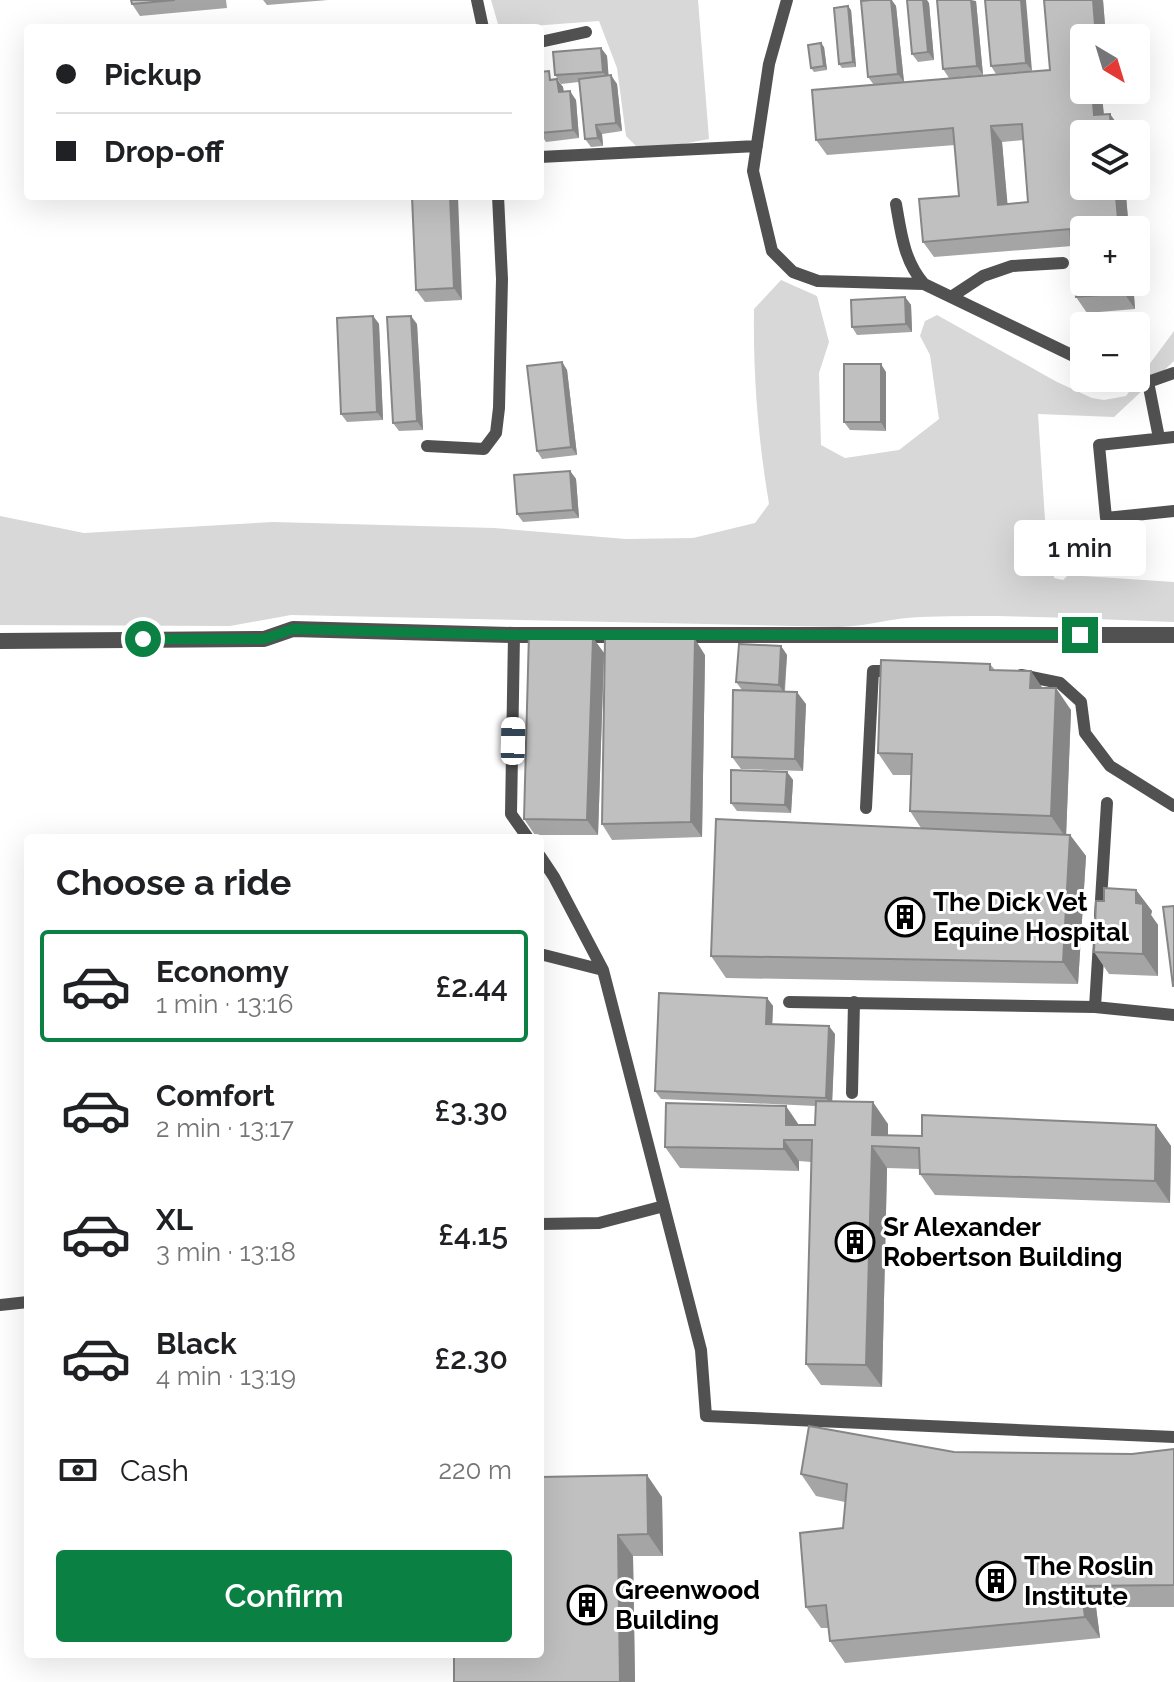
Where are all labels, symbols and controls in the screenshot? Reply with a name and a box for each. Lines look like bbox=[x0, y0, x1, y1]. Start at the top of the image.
north arrow bbox=[1070, 24, 1150, 104]
map controls bbox=[1070, 24, 1150, 392]
text: Pickup bbox=[104, 57, 202, 92]
button: layers bbox=[1070, 120, 1150, 200]
text: Drop-off bbox=[104, 134, 224, 169]
button: + bbox=[1070, 216, 1150, 296]
button: − bbox=[1070, 312, 1150, 392]
callout: 1 min bbox=[1014, 519, 1146, 575]
text: 1 min bbox=[1048, 533, 1112, 563]
route end bbox=[1062, 617, 1098, 653]
route start bbox=[125, 621, 161, 657]
car bbox=[501, 717, 525, 765]
text: Choose a ride bbox=[56, 861, 291, 903]
place label: The Dick Vet Equine Hospital bbox=[933, 887, 1130, 947]
building icon: The Dick Vet Equine Hospital bbox=[884, 896, 926, 938]
icon: car bbox=[60, 950, 132, 1022]
text: Economy bbox=[156, 954, 289, 989]
text: £2.44 bbox=[435, 969, 508, 1004]
text: 1 min · 13:16 bbox=[156, 989, 293, 1019]
icon: car bbox=[60, 1074, 132, 1146]
text: Comfort bbox=[156, 1078, 275, 1113]
text: £3.30 bbox=[434, 1093, 508, 1128]
text: 2 min · 13:17 bbox=[156, 1113, 294, 1143]
icon: car bbox=[60, 1198, 132, 1270]
text: XL bbox=[156, 1202, 193, 1237]
place label: Sr Alexander Robertson Building bbox=[883, 1212, 1122, 1272]
text: £4.15 bbox=[438, 1217, 508, 1252]
building icon: Sr Alexander Robertson Building bbox=[834, 1221, 876, 1263]
text: 3 min · 13:18 bbox=[156, 1237, 296, 1267]
icon: car bbox=[60, 1322, 132, 1394]
text: Black bbox=[156, 1326, 237, 1361]
text: £2.30 bbox=[434, 1341, 508, 1376]
text: 4 min · 13:19 bbox=[156, 1361, 296, 1391]
icon: cash bbox=[56, 1448, 100, 1492]
text: Cash bbox=[120, 1453, 189, 1488]
text: 220 m bbox=[438, 1455, 512, 1485]
button: Confirm bbox=[56, 1550, 512, 1642]
place label: The Roslin Institute bbox=[1024, 1551, 1154, 1611]
building icon: The Roslin Institute bbox=[975, 1560, 1017, 1602]
place label: Greenwood Building bbox=[615, 1575, 760, 1635]
building icon: Greenwood Building bbox=[566, 1584, 608, 1626]

